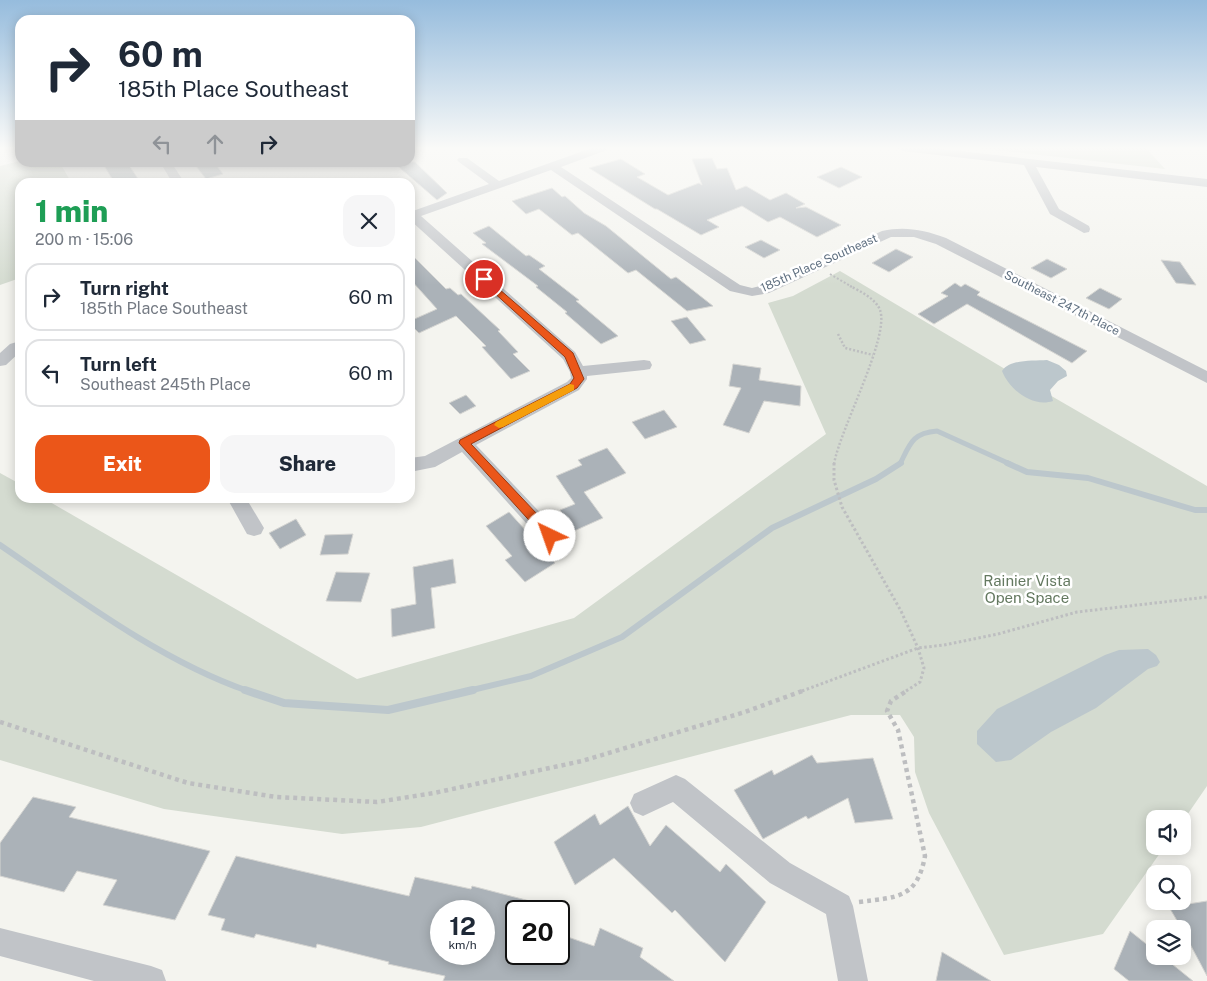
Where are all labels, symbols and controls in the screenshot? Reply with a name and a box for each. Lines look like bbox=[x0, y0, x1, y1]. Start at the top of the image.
text: 60 m bbox=[118, 34, 203, 75]
icon: right bbox=[35, 35, 100, 100]
text: 185th Place Southeast bbox=[118, 76, 349, 102]
icon: left bbox=[148, 130, 176, 158]
icon: ahead bbox=[201, 130, 229, 158]
icon: right bbox=[254, 130, 282, 158]
text: 1 min bbox=[35, 193, 108, 229]
button: close bbox=[343, 195, 395, 247]
text: 200 m · 15:06 bbox=[35, 230, 133, 249]
street label: 185th Place Southeast bbox=[759, 231, 880, 295]
pin bbox=[463, 258, 505, 300]
icon: arrive bbox=[470, 265, 498, 293]
street label: Southeast 247th Place bbox=[1002, 268, 1122, 338]
text: Turn right bbox=[80, 277, 169, 299]
icon: right bbox=[37, 283, 65, 311]
text: 60 m bbox=[349, 286, 393, 308]
text: 185th Place Southeast bbox=[80, 299, 248, 318]
text: Turn left bbox=[80, 353, 157, 375]
icon: left bbox=[37, 359, 65, 387]
text: 60 m bbox=[349, 362, 393, 384]
text: Southeast 245th Place bbox=[80, 375, 251, 394]
button: Exit bbox=[35, 435, 210, 493]
button: Share bbox=[220, 435, 395, 493]
position arrow bbox=[523, 509, 575, 561]
park label: Rainier Vista Open Space bbox=[983, 572, 1071, 606]
map controls bbox=[1146, 810, 1191, 965]
button: sound bbox=[1146, 810, 1191, 855]
button: search bbox=[1146, 865, 1191, 910]
speed limit sign: 20 bbox=[505, 900, 570, 965]
text: 12 bbox=[449, 911, 476, 941]
button: layers bbox=[1146, 920, 1191, 965]
text: km/h bbox=[448, 938, 477, 952]

